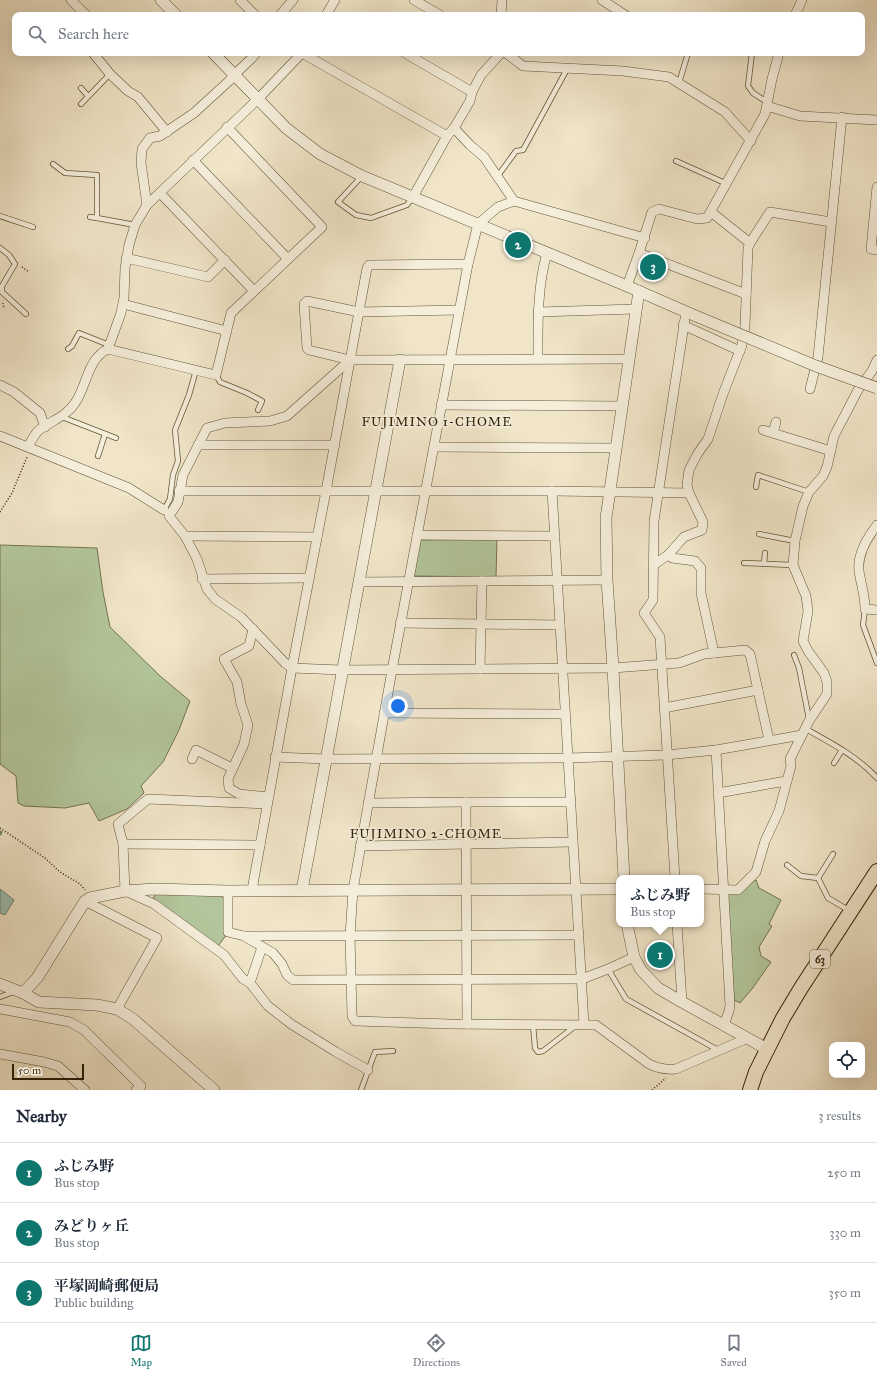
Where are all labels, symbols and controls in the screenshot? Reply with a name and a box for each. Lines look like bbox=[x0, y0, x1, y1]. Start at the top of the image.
search box bbox=[12, 12, 865, 56]
icon: search bbox=[26, 23, 48, 45]
text: Search here bbox=[58, 25, 129, 43]
pin: 2 bbox=[505, 230, 531, 260]
pin: 3 bbox=[640, 252, 666, 282]
district label: FUJIMINO 1-CHOME bbox=[361, 414, 513, 430]
your location bbox=[388, 696, 408, 716]
district label: FUJIMINO 2-CHOME bbox=[350, 826, 502, 842]
popup bbox=[616, 875, 704, 927]
text: ふじみ野 bbox=[630, 886, 690, 904]
text: Bus stop bbox=[630, 904, 676, 920]
pin: 1 bbox=[647, 940, 673, 970]
road number: 63 bbox=[810, 950, 830, 968]
map controls bbox=[829, 1042, 865, 1078]
button: locate bbox=[829, 1042, 865, 1078]
scale bar bbox=[12, 1062, 84, 1081]
text: 50 m bbox=[18, 1064, 41, 1077]
text: Nearby bbox=[16, 1106, 67, 1127]
text: 3 results bbox=[818, 1108, 861, 1124]
text: ふじみ野 bbox=[54, 1157, 114, 1175]
text: 1 bbox=[26, 1165, 32, 1181]
text: 250 m bbox=[827, 1165, 861, 1181]
text: Bus stop bbox=[54, 1175, 100, 1191]
text: みどりヶ丘 bbox=[54, 1217, 129, 1235]
text: 2 bbox=[26, 1225, 32, 1241]
text: 330 m bbox=[829, 1225, 861, 1241]
text: Bus stop bbox=[54, 1235, 100, 1251]
text: 平塚岡崎郵便局 bbox=[54, 1277, 159, 1295]
text: 3 bbox=[26, 1285, 32, 1301]
text: 350 m bbox=[828, 1285, 861, 1301]
text: Public building bbox=[54, 1295, 133, 1311]
tab: Map bbox=[130, 1332, 152, 1369]
tab: Directions bbox=[413, 1332, 460, 1369]
tab: Saved bbox=[721, 1332, 747, 1369]

